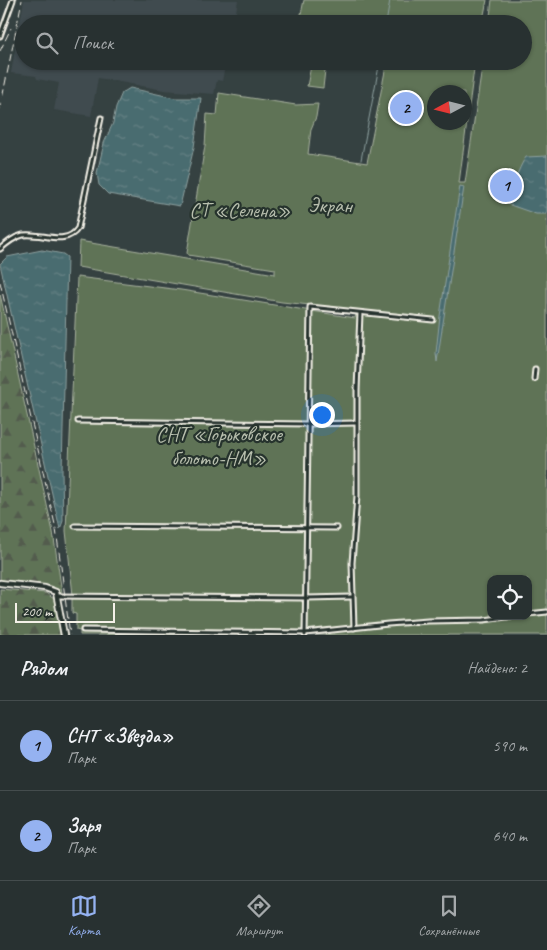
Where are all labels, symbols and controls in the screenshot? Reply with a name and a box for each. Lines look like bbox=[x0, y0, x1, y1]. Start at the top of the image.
search box bbox=[15, 15, 532, 70]
icon: search bbox=[33, 29, 61, 57]
text: Поиск bbox=[73, 31, 113, 55]
north arrow bbox=[427, 85, 472, 130]
pin: 2 bbox=[390, 89, 422, 127]
pin: 1 bbox=[490, 167, 522, 205]
park label: Экран bbox=[308, 192, 353, 218]
park label: СТ «Селена» bbox=[189, 197, 291, 223]
your location bbox=[309, 402, 335, 428]
park label: СНТ «Горьковское болото-НМ» bbox=[156, 421, 284, 471]
map controls bbox=[487, 575, 532, 620]
button: locate bbox=[487, 575, 532, 620]
scale bar bbox=[15, 600, 115, 623]
text: 200 m bbox=[22, 603, 52, 620]
text: Рядом bbox=[20, 655, 67, 681]
text: Найдено: 2 bbox=[467, 658, 527, 678]
text: СНТ «Звезда» bbox=[67, 724, 173, 748]
text: 1 bbox=[32, 736, 40, 756]
text: 590 m bbox=[493, 736, 527, 756]
text: Парк bbox=[67, 748, 96, 768]
text: Заря bbox=[67, 814, 100, 838]
text: 2 bbox=[32, 826, 40, 846]
text: 640 m bbox=[493, 826, 527, 846]
text: Парк bbox=[67, 838, 96, 858]
tab: Карта bbox=[68, 892, 100, 939]
tab: Маршрут bbox=[236, 892, 282, 939]
tab: Сохранённые bbox=[418, 892, 479, 939]

